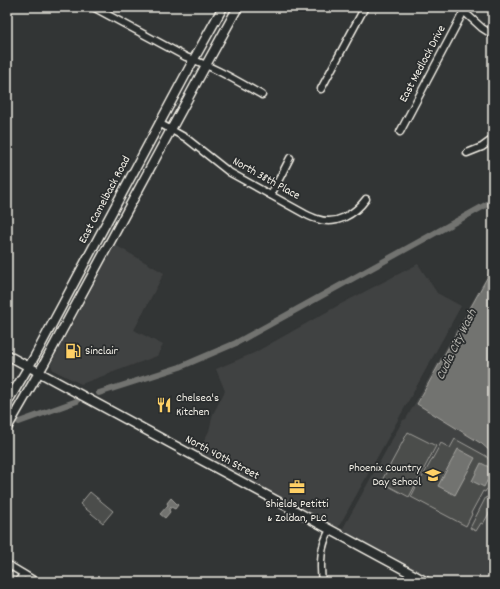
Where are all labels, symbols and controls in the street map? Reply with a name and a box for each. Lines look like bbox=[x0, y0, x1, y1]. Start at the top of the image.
street label: East Medlock Drive bbox=[396, 22, 450, 106]
street label: East Camelback Road bbox=[75, 153, 135, 247]
street label: North 38th Place bbox=[229, 153, 303, 205]
water label: Cudia City Wash bbox=[432, 306, 483, 384]
fuel station icon: Sinclair bbox=[64, 342, 82, 360]
place label: Sinclair bbox=[85, 343, 119, 360]
place label: Chelsea's Kitchen bbox=[176, 390, 219, 421]
restaurant icon: Chelsea's Kitchen bbox=[155, 396, 173, 414]
street label: North 40th Street bbox=[182, 431, 263, 485]
place label: Phoenix Country Day School bbox=[349, 460, 422, 491]
school or university icon: Phoenix Country Day School bbox=[424, 466, 442, 484]
office icon: Shields Petitti & Zoldan, PLC bbox=[288, 478, 306, 496]
place label: Shields Petitti & Zoldan, PLC bbox=[266, 496, 328, 527]

